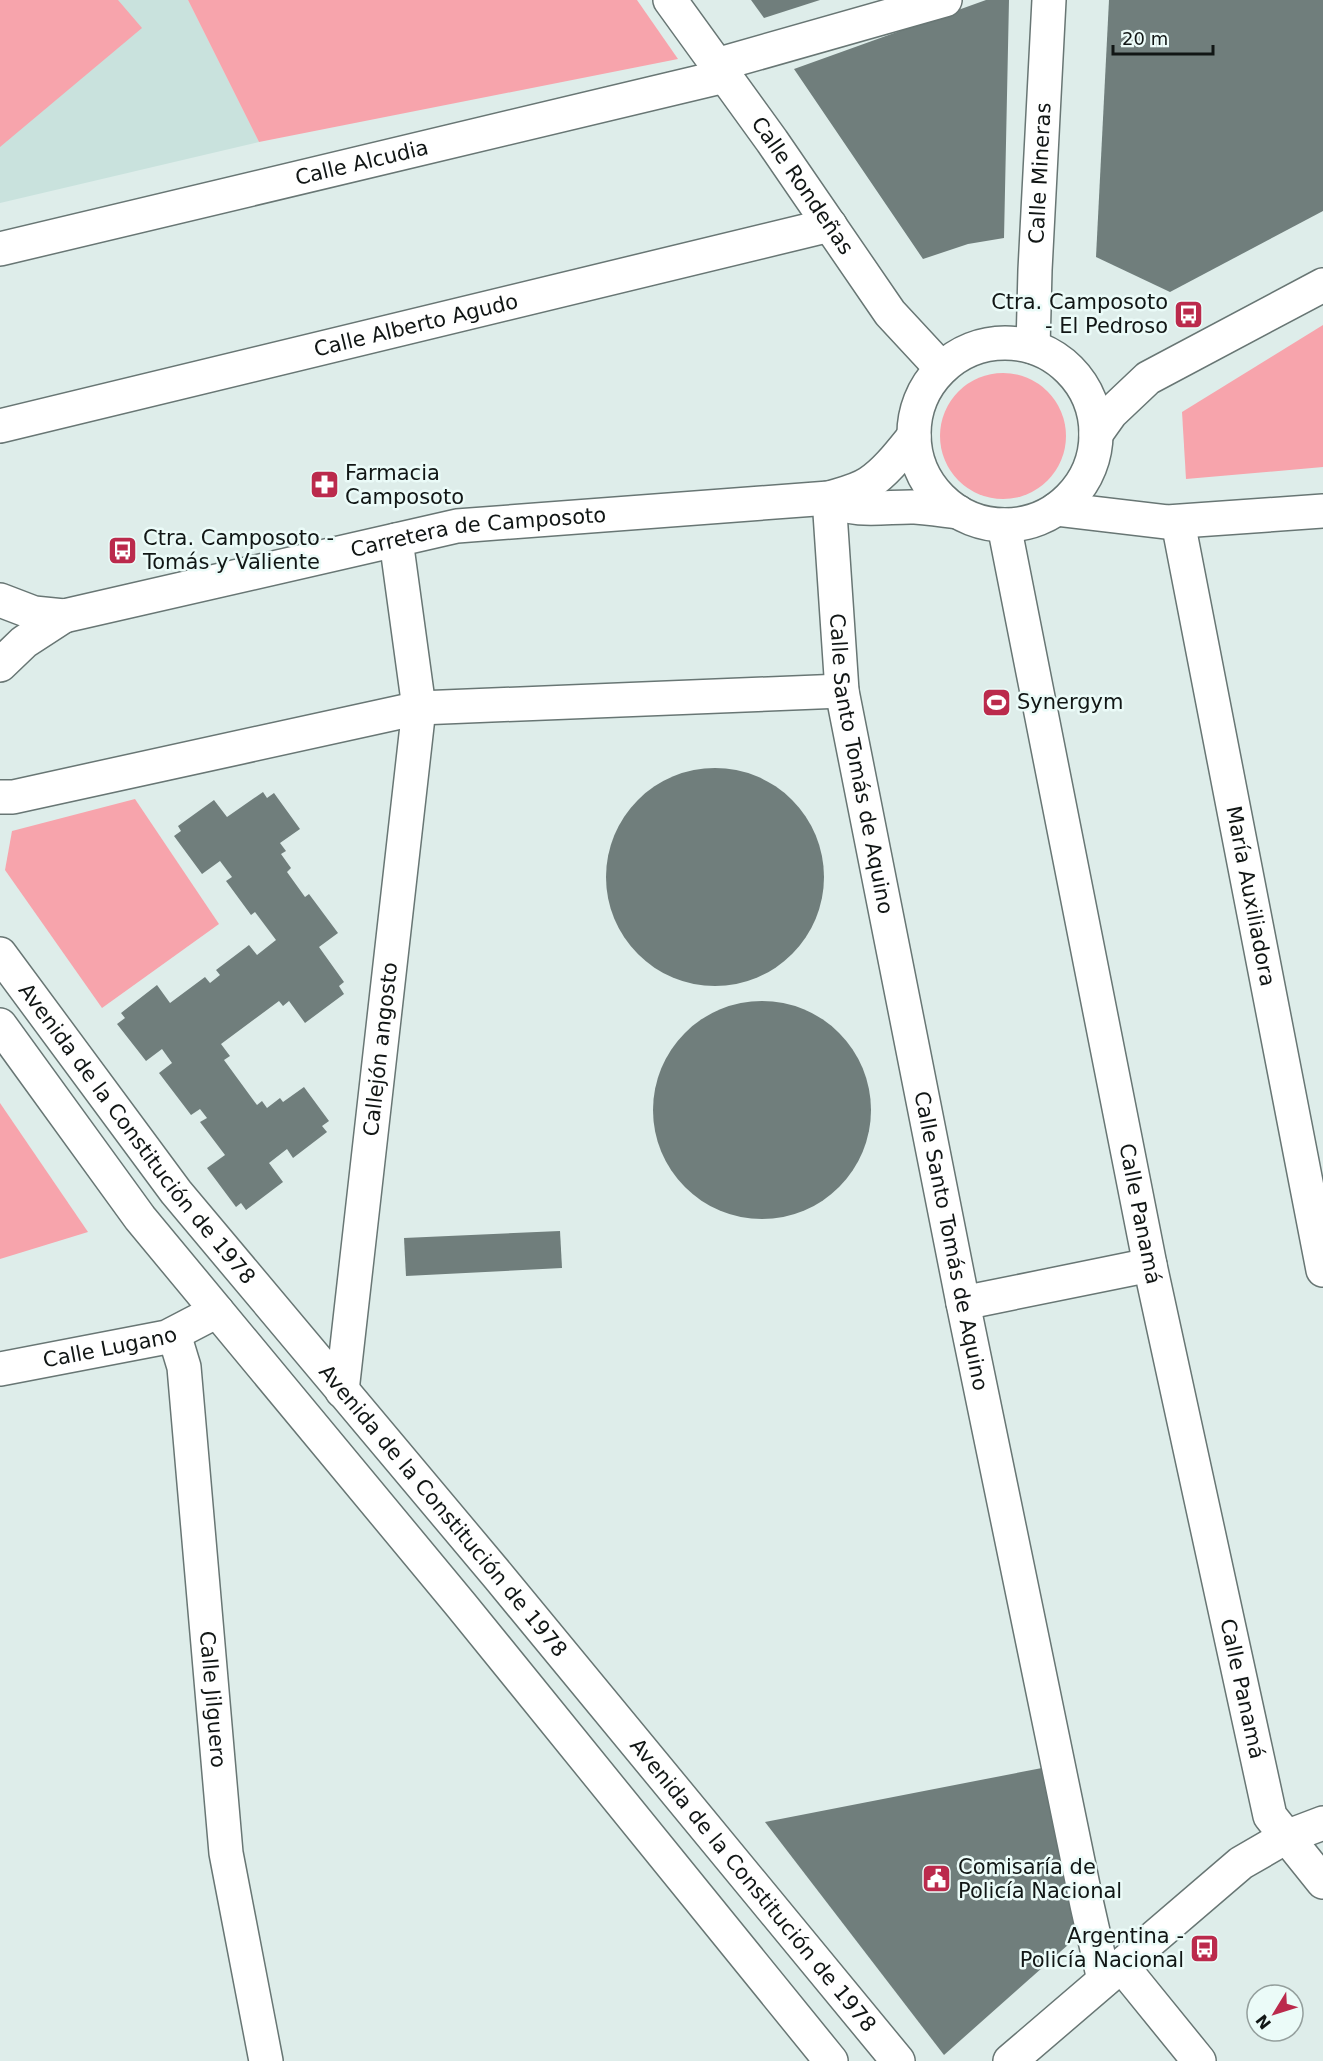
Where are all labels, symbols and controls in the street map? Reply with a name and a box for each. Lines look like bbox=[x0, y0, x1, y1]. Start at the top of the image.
scale bar bbox=[1113, 18, 1214, 56]
text: 20 m bbox=[1122, 28, 1168, 49]
street label: Calle Mineras bbox=[1024, 102, 1056, 244]
street label: Calle Rondeñas bbox=[746, 112, 858, 259]
street label: Calle Alcudia bbox=[293, 135, 431, 190]
street label: Calle Alberto Agudo bbox=[312, 289, 520, 362]
place label: Ctra. Camposoto - El Pedroso bbox=[991, 290, 1168, 338]
bus stop icon: Ctra. Camposoto - El Pedroso bbox=[1173, 298, 1205, 330]
place label: Farmacia Camposoto bbox=[345, 461, 464, 509]
pharmacy icon: Farmacia Camposoto bbox=[308, 469, 340, 501]
street label: Carretera de Camposoto bbox=[348, 503, 607, 562]
place label: Ctra. Camposoto - Tomás y Valiente bbox=[142, 526, 334, 574]
bus stop icon: Ctra. Camposoto - Tomás y Valiente bbox=[106, 534, 138, 566]
street label: Calle Santo Tomás de Aquino bbox=[825, 612, 898, 916]
sports icon: Synergym bbox=[980, 686, 1012, 718]
place label: Synergym bbox=[1017, 690, 1123, 714]
street label: María Auxiliadora bbox=[1221, 804, 1280, 988]
street label: Callejón angosto bbox=[359, 961, 402, 1138]
street label: Avenida de la Constitución de 1978 bbox=[14, 979, 260, 1289]
street label: Calle Santo Tomás de Aquino bbox=[909, 1089, 993, 1393]
street label: Calle Panamá bbox=[1114, 1141, 1166, 1286]
street label: Calle Lugano bbox=[41, 1322, 181, 1372]
street label: Avenida de la Constitución de 1978 bbox=[314, 1360, 572, 1662]
street label: Calle Panamá bbox=[1215, 1616, 1269, 1761]
street label: Calle Jilguero bbox=[195, 1630, 231, 1769]
street label: Avenida de la Constitución de 1978 bbox=[625, 1734, 881, 2037]
place label: Comisaría de Policía Nacional bbox=[958, 1855, 1122, 1903]
public building icon: Comisaría de Policía Nacional bbox=[921, 1863, 953, 1895]
place label: Argentina - Policía Nacional bbox=[1020, 1924, 1184, 1972]
bus stop icon: Argentina - Policía Nacional bbox=[1189, 1932, 1221, 1964]
north arrow bbox=[1245, 1983, 1305, 2043]
text: N bbox=[1252, 2011, 1275, 2033]

